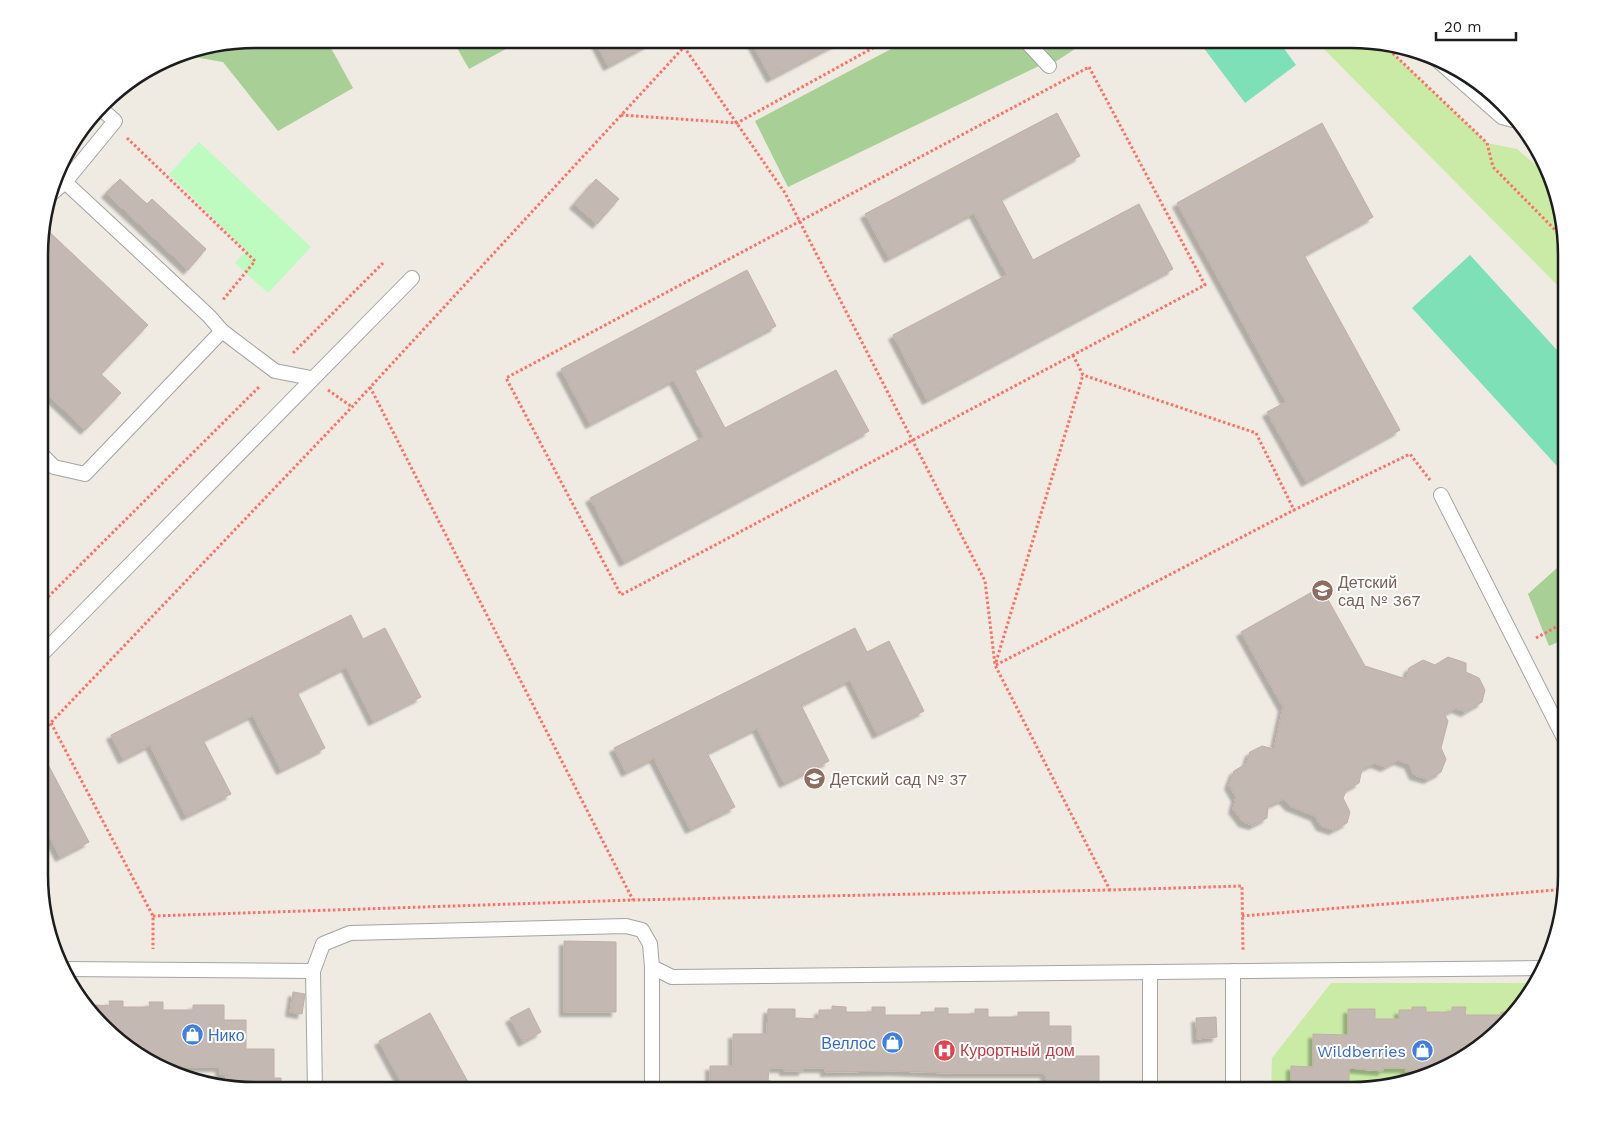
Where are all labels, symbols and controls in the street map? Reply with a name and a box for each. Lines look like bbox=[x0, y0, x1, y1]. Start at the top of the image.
scale bar bbox=[1436, 10, 1516, 42]
text: 20 m bbox=[1444, 18, 1482, 36]
place label: Детский сад № 367 bbox=[1338, 573, 1421, 610]
school or university icon: Детский сад № 367 bbox=[1310, 579, 1334, 603]
school or university icon: Детский сад № 37 bbox=[802, 767, 826, 791]
place label: Детский сад № 37 bbox=[830, 770, 967, 789]
shop icon: Нико bbox=[180, 1023, 204, 1047]
place label: Нико bbox=[208, 1026, 245, 1045]
shop icon: Веллос bbox=[880, 1031, 904, 1055]
place label: Веллос bbox=[821, 1034, 876, 1053]
hospital icon: Курортный дом bbox=[932, 1038, 956, 1062]
shop icon: Wildberries bbox=[1410, 1039, 1434, 1063]
place label: Курортный дом bbox=[960, 1041, 1075, 1060]
place label: Wildberries bbox=[1317, 1042, 1406, 1061]

